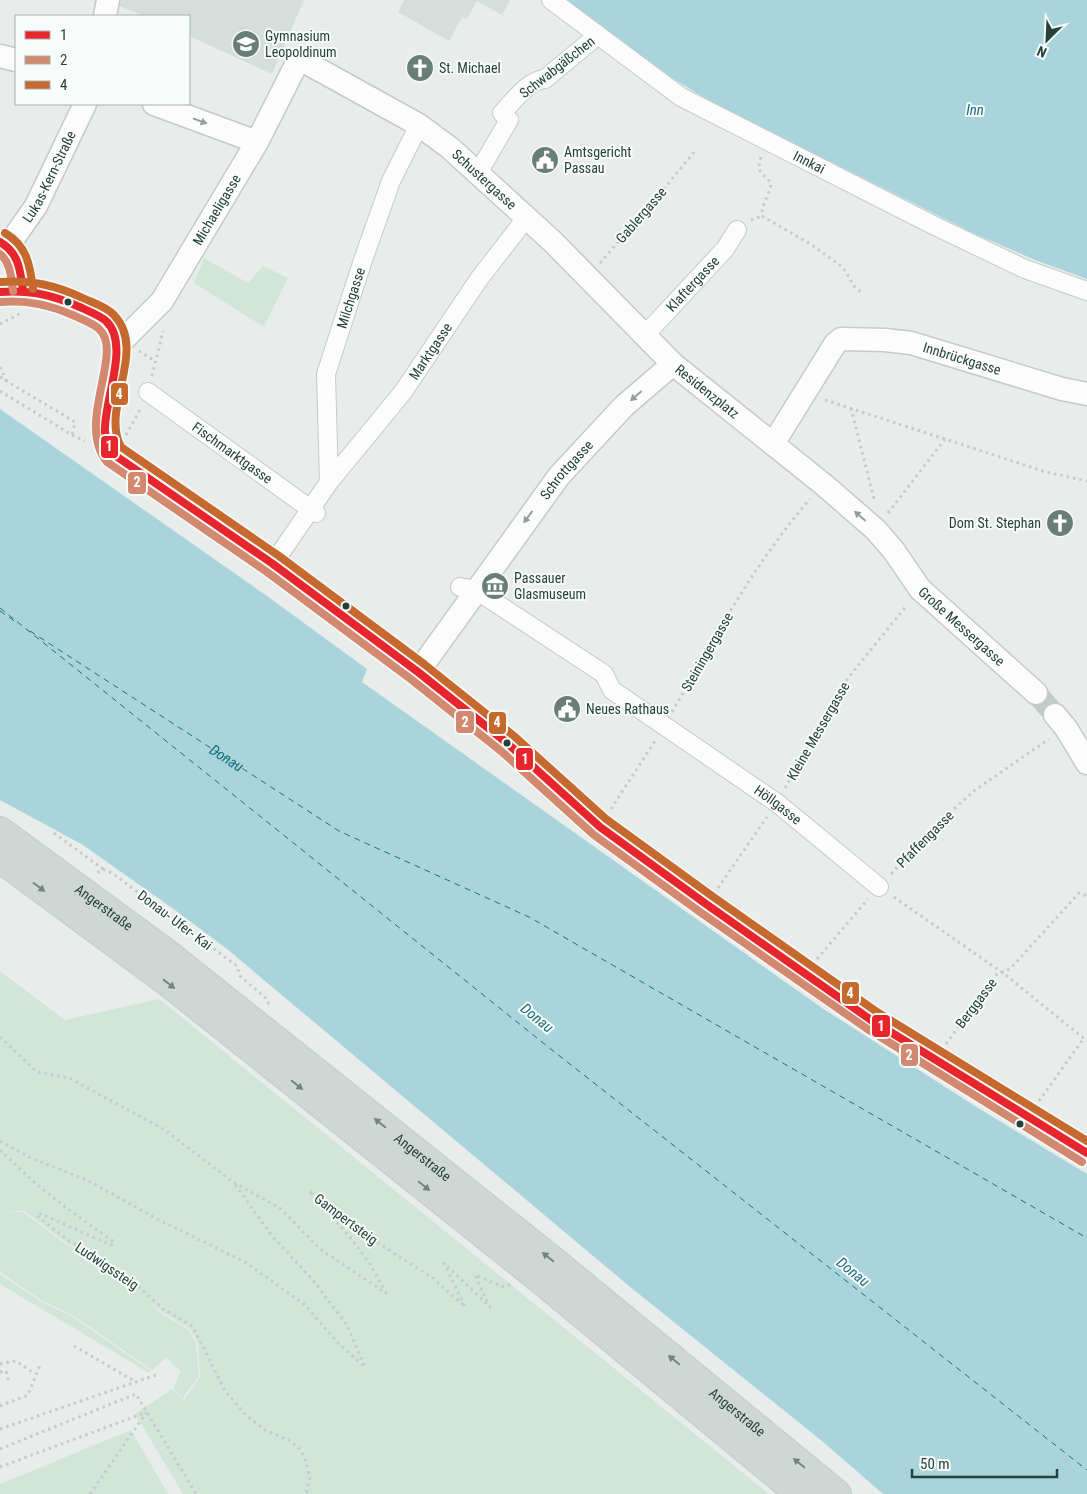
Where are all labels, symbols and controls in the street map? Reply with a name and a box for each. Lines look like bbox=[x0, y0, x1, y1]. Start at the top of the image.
legend bbox=[15, 15, 190, 105]
north arrow bbox=[1022, 15, 1072, 65]
text: 1 bbox=[60, 26, 67, 44]
place label: Gymnasium Leopoldinum bbox=[265, 28, 337, 60]
school or university icon: Gymnasium Leopoldinum bbox=[231, 29, 261, 59]
street label: Schwabgäßchen bbox=[516, 33, 598, 101]
text: N bbox=[1035, 43, 1049, 61]
text: 2 bbox=[60, 51, 67, 69]
church icon: St. Michael bbox=[405, 53, 435, 83]
place label: St. Michael bbox=[439, 60, 501, 76]
text: 4 bbox=[60, 76, 67, 94]
water label: Inn bbox=[966, 101, 984, 119]
one-way arrow bbox=[193, 117, 208, 125]
street label: Lukas-Kern-Straße bbox=[19, 128, 79, 225]
place label: Amtsgericht Passau bbox=[564, 144, 631, 176]
public building icon: Amtsgericht Passau bbox=[530, 145, 560, 175]
street label: Schustergasse bbox=[449, 146, 520, 213]
street label: Innkai bbox=[791, 147, 828, 177]
street label: Michaeligasse bbox=[189, 171, 244, 248]
street label: Gablergasse bbox=[612, 183, 670, 246]
street label: Klaftergasse bbox=[663, 252, 723, 315]
street label: Milchgasse bbox=[333, 265, 368, 330]
unlabelled marker bbox=[63, 297, 73, 307]
street label: Marktgasse bbox=[406, 319, 455, 383]
street label: Innbrückgasse bbox=[921, 339, 1003, 378]
street label: Residenzplatz bbox=[672, 361, 742, 422]
line badge: 4 bbox=[110, 382, 129, 406]
text: 4 bbox=[115, 386, 123, 402]
one-way arrow bbox=[630, 390, 642, 401]
street label: Fischmarktgasse bbox=[189, 419, 276, 487]
line badge: 1 bbox=[100, 435, 119, 459]
street label: Schrottgasse bbox=[537, 437, 596, 503]
text: 1 bbox=[105, 438, 113, 454]
line badge: 2 bbox=[127, 471, 147, 495]
text: 2 bbox=[133, 474, 141, 490]
church icon: Dom St. Stephan bbox=[1045, 508, 1075, 538]
one-way arrow bbox=[523, 510, 534, 523]
one-way arrow bbox=[855, 510, 867, 522]
place label: Dom St. Stephan bbox=[949, 515, 1041, 531]
place label: Passauer Glasmuseum bbox=[514, 570, 586, 602]
museum icon: Passauer Glasmuseum bbox=[480, 571, 510, 601]
street label: Große Messergasse bbox=[915, 584, 1008, 669]
unlabelled marker bbox=[341, 601, 351, 611]
street label: Steiningergasse bbox=[678, 609, 736, 694]
street label: Kleine Messergasse bbox=[783, 679, 853, 783]
public building icon: Neues Rathaus bbox=[552, 694, 582, 724]
place label: Neues Rathaus bbox=[586, 701, 669, 717]
line badge: 2 bbox=[455, 710, 475, 734]
line badge: 4 bbox=[488, 711, 507, 735]
text: 2 bbox=[461, 714, 469, 730]
text: 4 bbox=[493, 714, 501, 730]
unlabelled marker bbox=[502, 738, 512, 748]
water label: Donau bbox=[206, 741, 247, 776]
line badge: 1 bbox=[515, 747, 534, 771]
text: 1 bbox=[521, 751, 529, 767]
street label: Höllgasse bbox=[751, 782, 805, 828]
street label: Pfaffengasse bbox=[893, 807, 957, 871]
street label: Angerstraße bbox=[72, 881, 136, 934]
one-way arrow bbox=[32, 882, 46, 892]
street label: Donau- Ufer- Kai bbox=[135, 887, 215, 953]
street label: Berggasse bbox=[952, 975, 1000, 1031]
one-way arrow bbox=[162, 979, 176, 989]
line badge: 4 bbox=[841, 981, 860, 1005]
text: 4 bbox=[846, 985, 854, 1001]
water label: Donau bbox=[517, 999, 557, 1037]
line badge: 1 bbox=[871, 1014, 891, 1038]
text: 1 bbox=[877, 1018, 885, 1034]
line badge: 2 bbox=[900, 1043, 919, 1067]
text: 2 bbox=[905, 1047, 913, 1063]
one-way arrow bbox=[290, 1080, 303, 1091]
one-way arrow bbox=[374, 1117, 387, 1128]
unlabelled marker bbox=[1015, 1119, 1025, 1129]
street label: Angerstraße bbox=[391, 1130, 455, 1185]
one-way arrow bbox=[417, 1181, 430, 1192]
street label: Gampertsteig bbox=[311, 1190, 381, 1248]
street label: Ludwigssteig bbox=[72, 1239, 142, 1293]
one-way arrow bbox=[542, 1251, 555, 1262]
water label: Donau bbox=[833, 1253, 873, 1291]
one-way arrow bbox=[667, 1354, 680, 1365]
street label: Angerstraße bbox=[706, 1384, 769, 1440]
scale bar bbox=[912, 1446, 1057, 1478]
text: 50 m bbox=[920, 1455, 950, 1473]
one-way arrow bbox=[793, 1458, 806, 1469]

